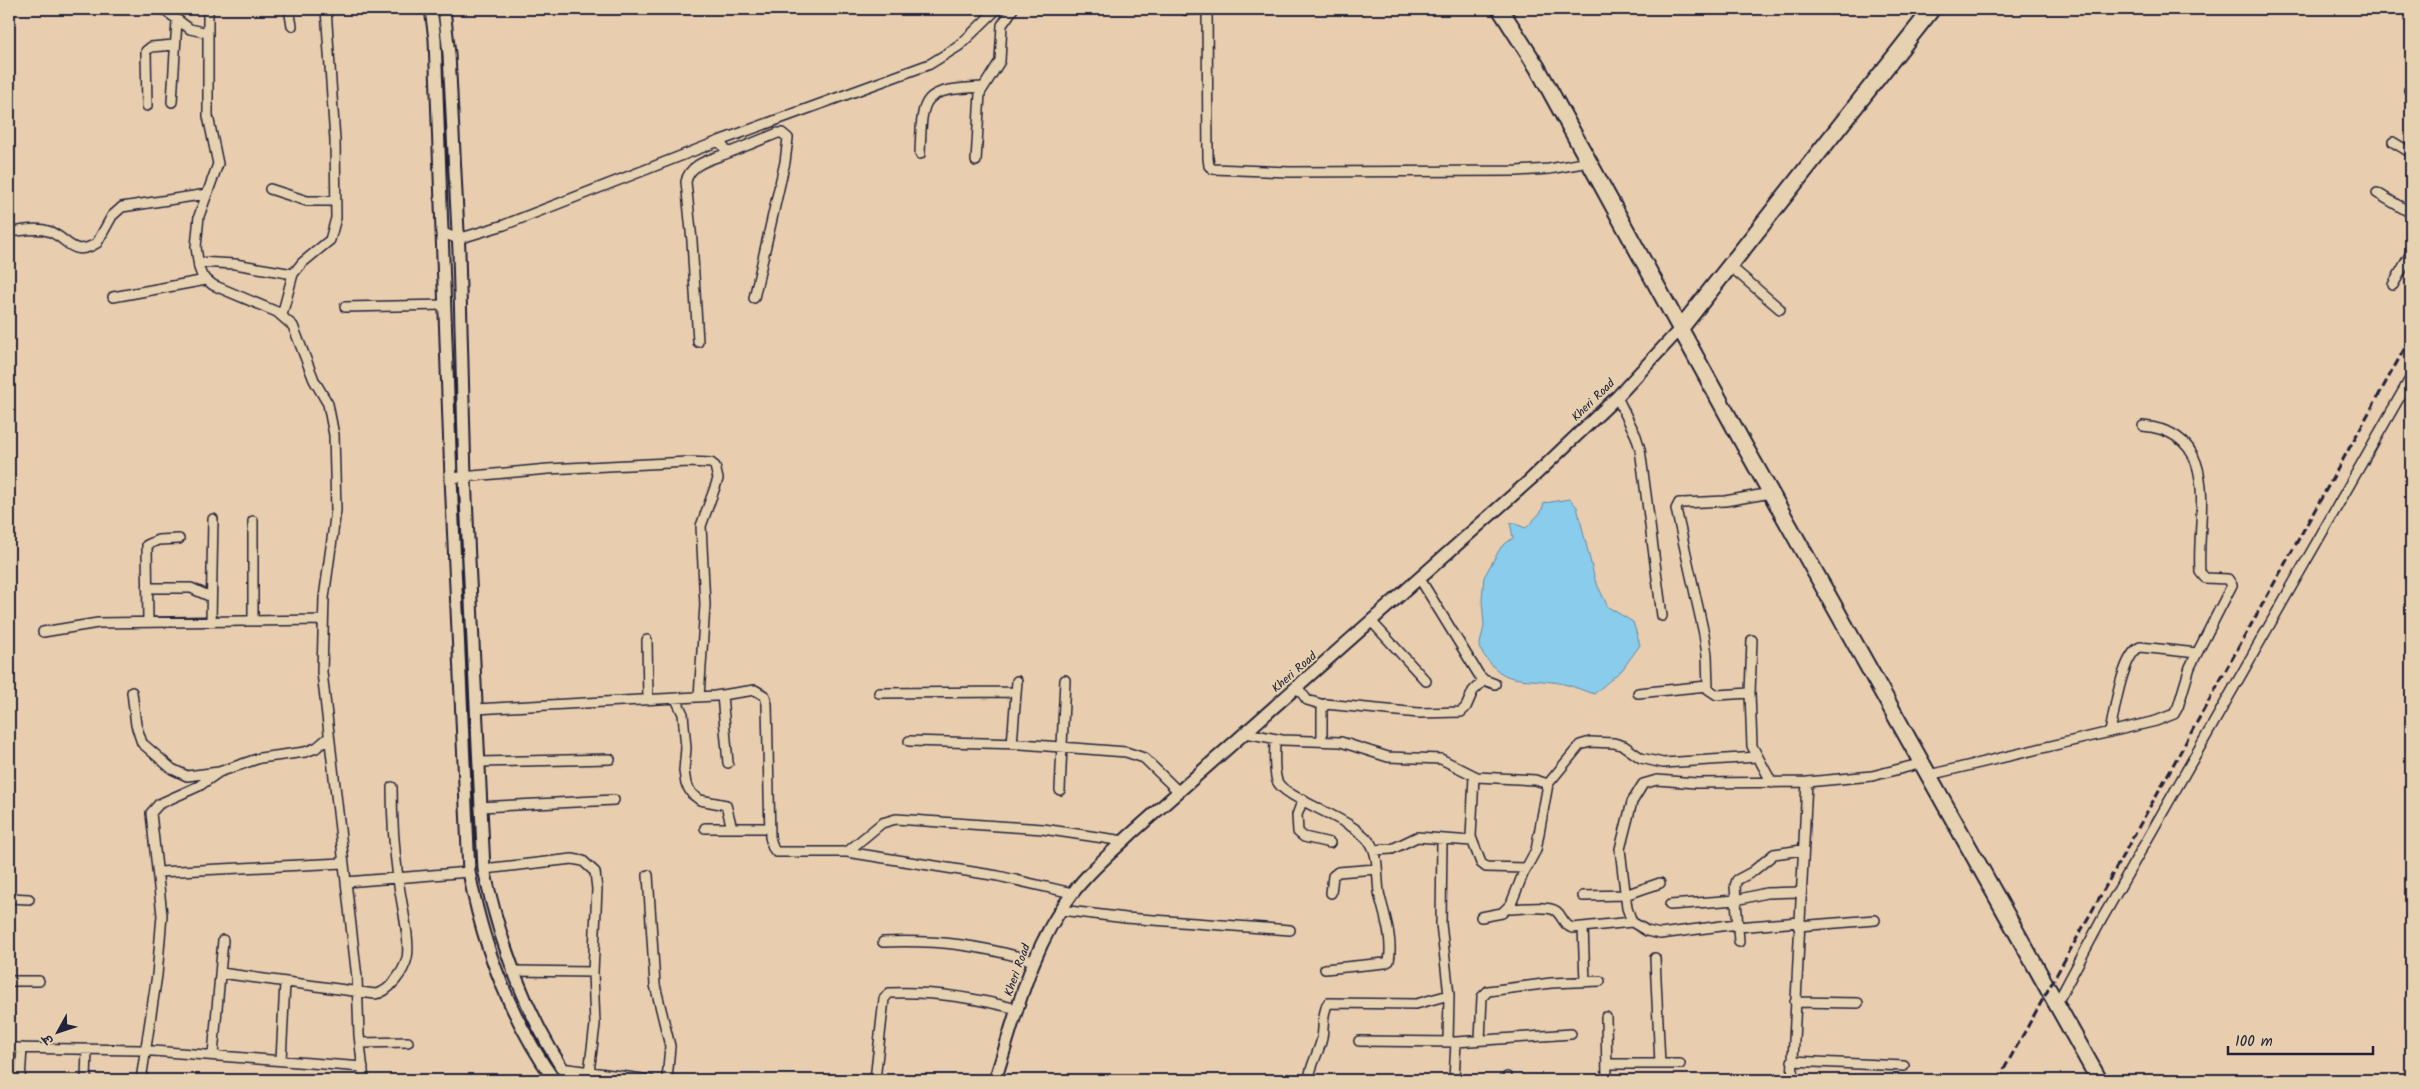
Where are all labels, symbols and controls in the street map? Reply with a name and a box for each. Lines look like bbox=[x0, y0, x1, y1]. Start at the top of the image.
street label: Kheri Road bbox=[1567, 374, 1620, 426]
street label: Kheri Road bbox=[1267, 647, 1322, 697]
street label: Kheri Road bbox=[999, 940, 1036, 999]
north arrow bbox=[32, 1006, 82, 1056]
scale bar bbox=[2228, 1024, 2372, 1056]
text: उ bbox=[35, 1027, 60, 1050]
text: 100 m bbox=[2235, 1030, 2273, 1054]

